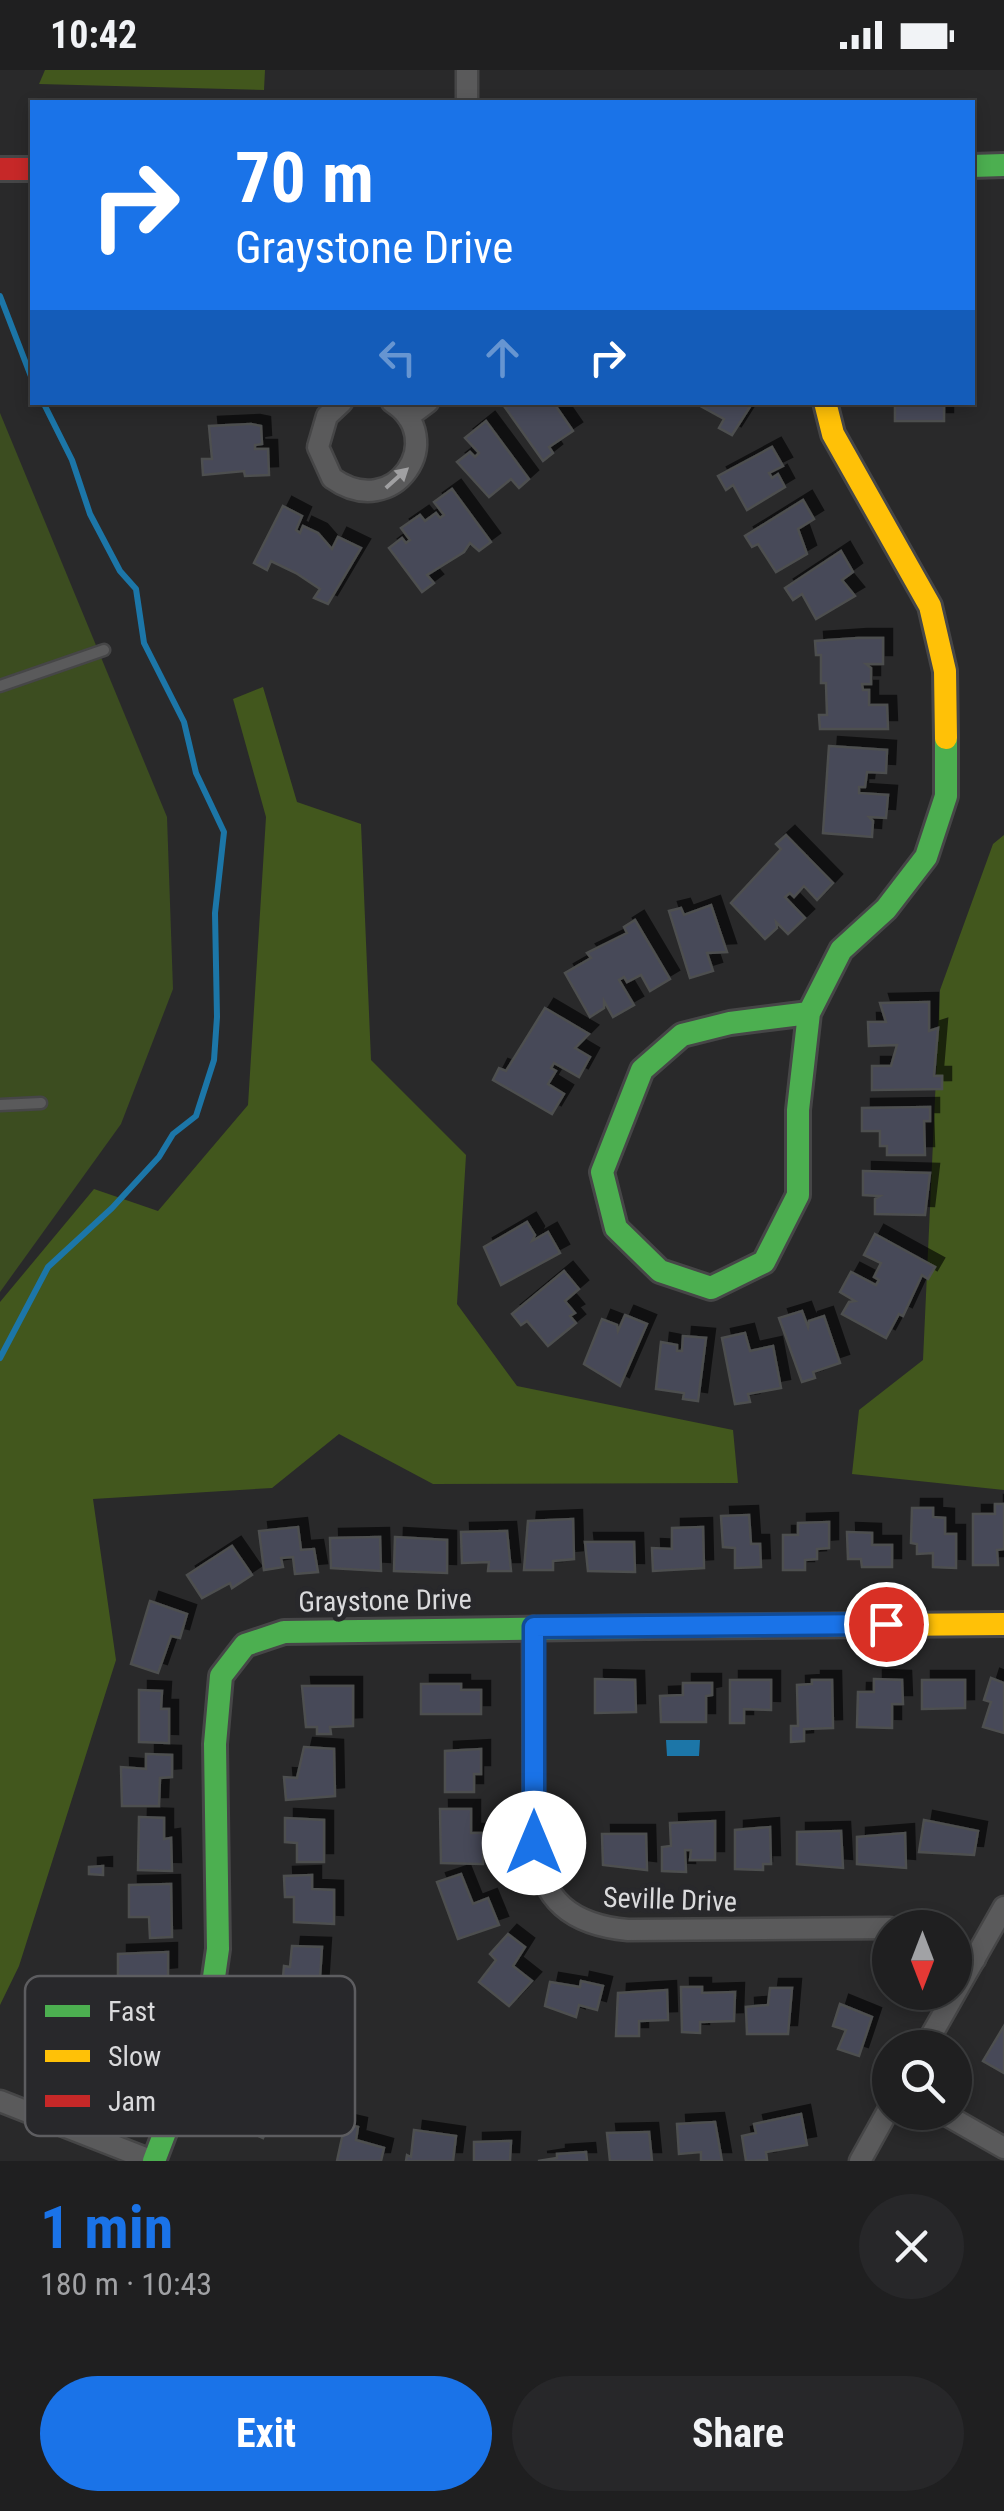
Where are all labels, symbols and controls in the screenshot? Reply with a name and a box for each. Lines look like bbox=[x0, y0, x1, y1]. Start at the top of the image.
text: 10:42 bbox=[50, 13, 137, 57]
text: 70 m bbox=[235, 137, 374, 219]
icon: right bbox=[70, 140, 200, 270]
text: Graystone Drive bbox=[235, 221, 513, 274]
icon: left bbox=[370, 330, 425, 385]
icon: ahead bbox=[475, 330, 530, 385]
icon: right bbox=[580, 330, 635, 385]
one-way arrow bbox=[385, 466, 409, 489]
street label: Graystone Drive bbox=[298, 1582, 472, 1619]
pin bbox=[844, 1582, 929, 1667]
icon: arrive bbox=[859, 1597, 914, 1652]
position arrow bbox=[482, 1791, 586, 1895]
street label: Seville Drive bbox=[602, 1881, 738, 1918]
north arrow bbox=[872, 1910, 972, 2010]
map controls bbox=[872, 1910, 972, 2130]
legend bbox=[25, 1976, 355, 2136]
text: Fast bbox=[108, 1995, 155, 2028]
button: search bbox=[872, 2030, 972, 2130]
text: Slow bbox=[108, 2040, 161, 2073]
text: Jam bbox=[108, 2085, 156, 2118]
text: 1 min bbox=[40, 2192, 173, 2263]
button: close bbox=[859, 2194, 964, 2299]
text: 180 m · 10:43 bbox=[40, 2265, 212, 2303]
button: Exit bbox=[40, 2376, 492, 2491]
button: Share bbox=[512, 2376, 964, 2491]

